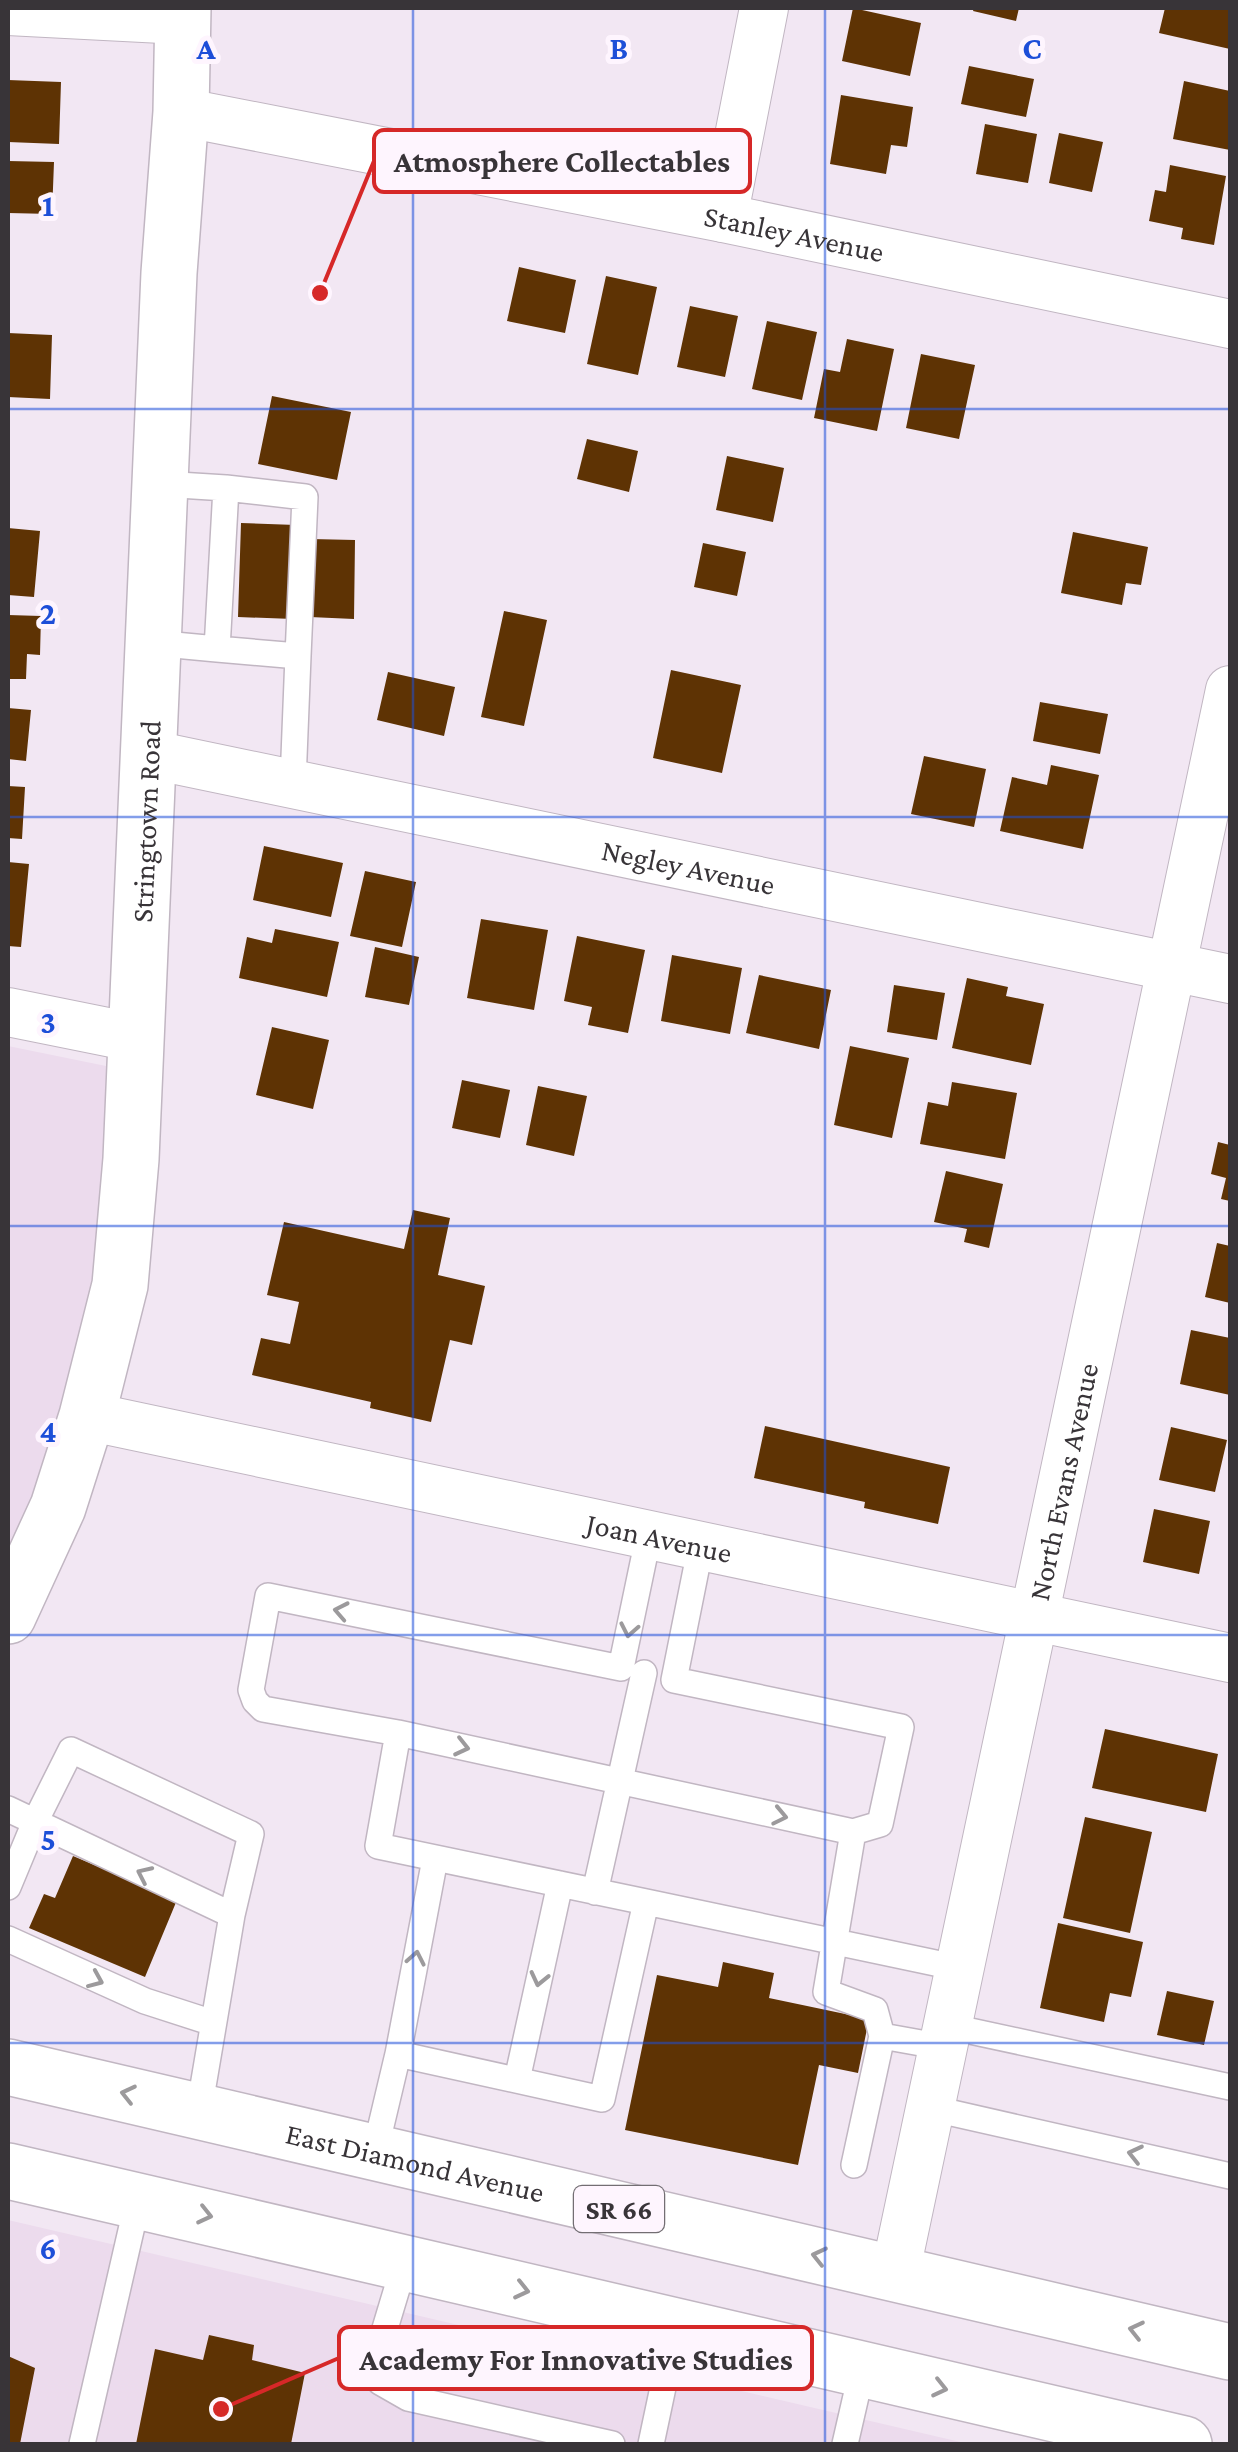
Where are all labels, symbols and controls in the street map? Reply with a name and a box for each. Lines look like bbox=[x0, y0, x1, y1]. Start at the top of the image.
text: A bbox=[195, 30, 216, 66]
text: B bbox=[610, 30, 628, 66]
text: C bbox=[1022, 30, 1042, 66]
callout: Atmosphere Collectables bbox=[374, 130, 750, 192]
text: Atmosphere Collectables bbox=[393, 143, 730, 179]
text: 1 bbox=[42, 187, 54, 223]
street label: Stanley Avenue bbox=[702, 198, 887, 268]
text: 2 bbox=[40, 595, 56, 631]
street label: Stringtown Road bbox=[125, 719, 166, 923]
street label: Negley Avenue bbox=[599, 832, 778, 900]
text: 3 bbox=[40, 1004, 56, 1040]
street label: North Evans Avenue bbox=[1021, 1360, 1104, 1603]
text: 4 bbox=[39, 1413, 57, 1449]
street label: Joan Avenue bbox=[581, 1505, 735, 1569]
one-way arrow bbox=[333, 1601, 349, 1622]
one-way arrow bbox=[620, 1621, 641, 1638]
one-way arrow bbox=[453, 1735, 470, 1756]
one-way arrow bbox=[771, 1805, 788, 1826]
text: 5 bbox=[40, 1821, 56, 1857]
one-way arrow bbox=[136, 1866, 154, 1886]
one-way arrow bbox=[405, 1950, 426, 1967]
one-way arrow bbox=[86, 1968, 104, 1988]
one-way arrow bbox=[530, 1971, 551, 1988]
one-way arrow bbox=[120, 2085, 137, 2106]
street label: East Diamond Avenue bbox=[283, 2116, 547, 2208]
one-way arrow bbox=[1127, 2145, 1144, 2166]
road number: SR 66 bbox=[574, 2186, 664, 2232]
one-way arrow bbox=[196, 2203, 213, 2224]
text: 6 bbox=[39, 2230, 57, 2266]
one-way arrow bbox=[811, 2247, 828, 2268]
one-way arrow bbox=[513, 2278, 530, 2299]
one-way arrow bbox=[1128, 2321, 1145, 2342]
callout: Academy For Innovative Studies bbox=[339, 2327, 812, 2389]
text: Academy For Innovative Studies bbox=[358, 2341, 793, 2377]
one-way arrow bbox=[931, 2376, 948, 2397]

